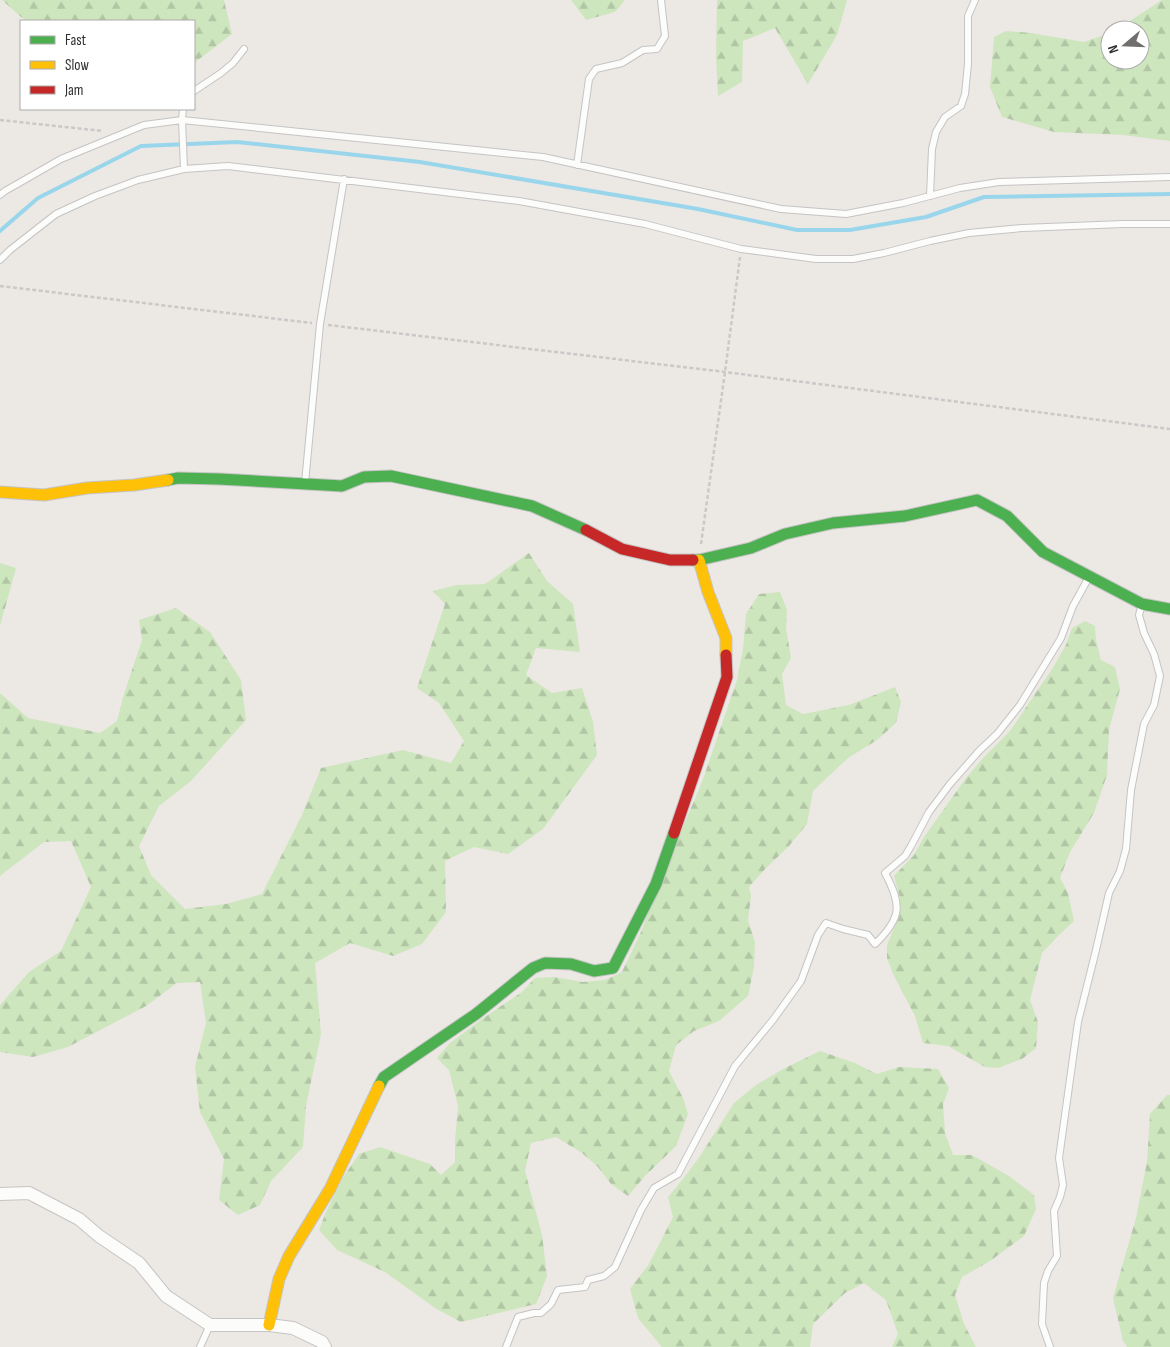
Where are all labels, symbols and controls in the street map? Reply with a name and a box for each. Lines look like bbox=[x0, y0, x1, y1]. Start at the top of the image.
legend bbox=[20, 20, 195, 110]
north arrow bbox=[1100, 20, 1150, 70]
text: Fast bbox=[65, 31, 87, 50]
text: N bbox=[1104, 43, 1122, 55]
text: Slow bbox=[65, 56, 89, 75]
text: Jam bbox=[64, 81, 83, 100]

